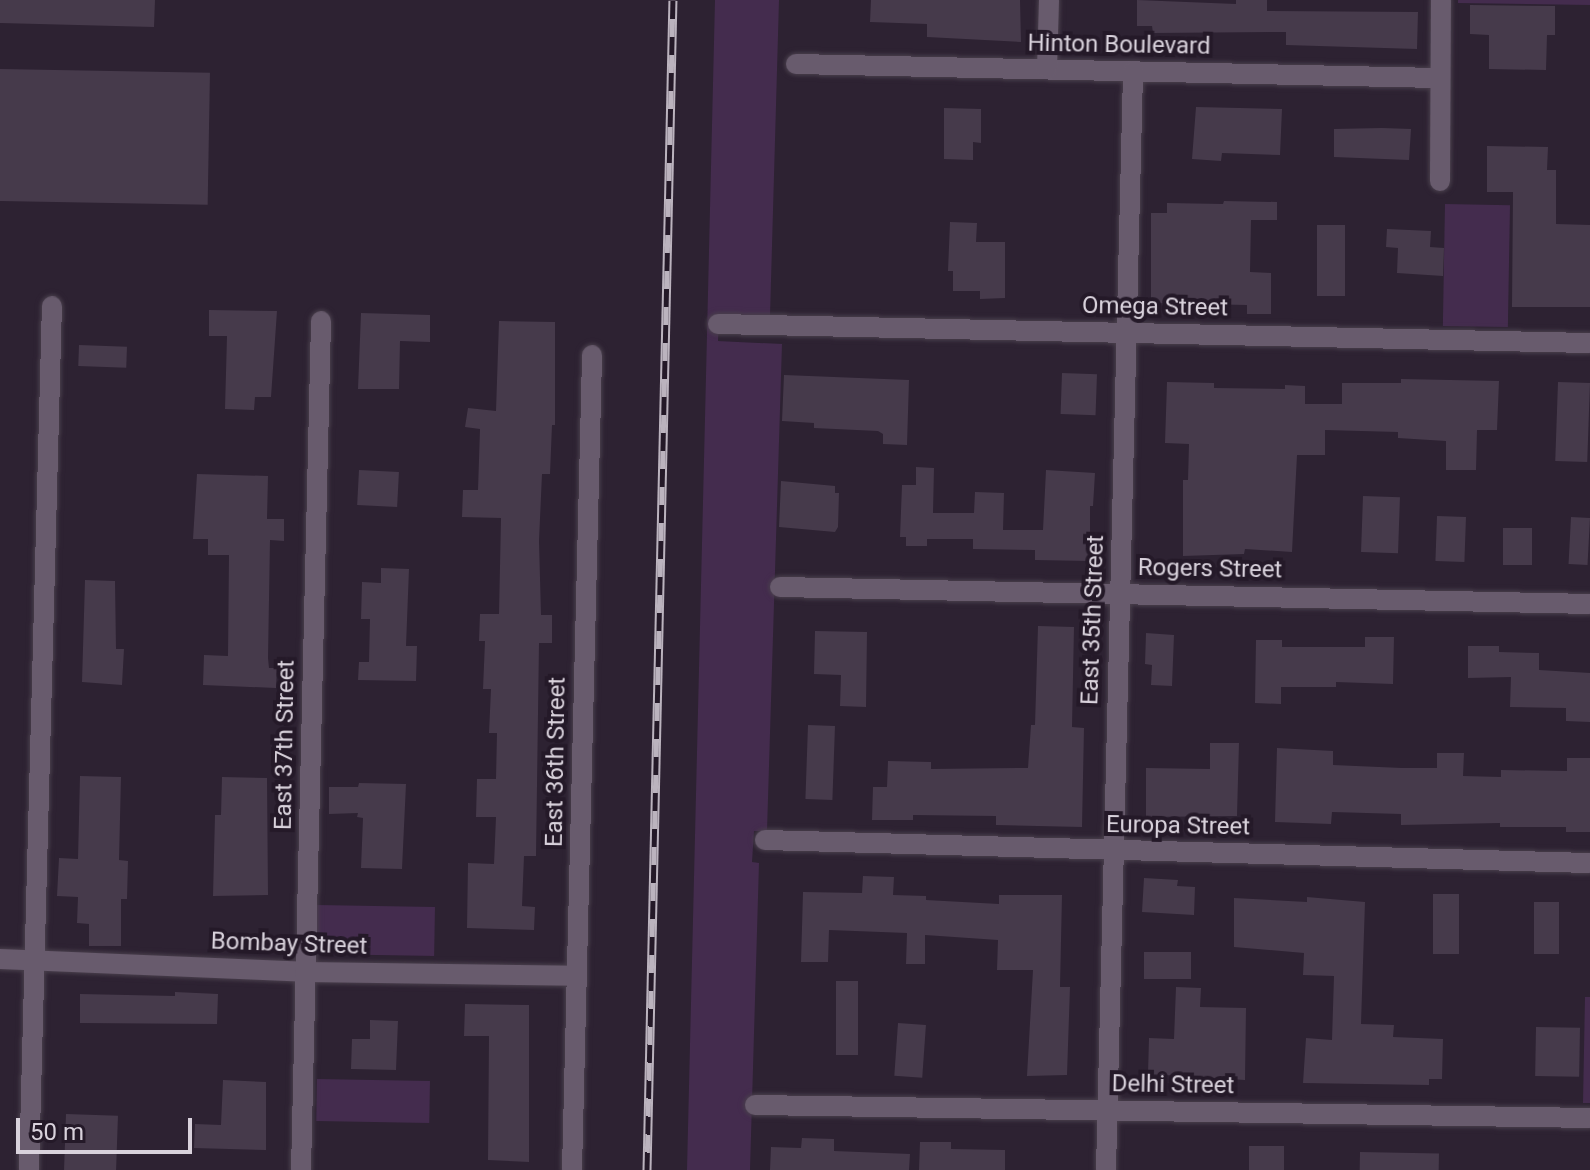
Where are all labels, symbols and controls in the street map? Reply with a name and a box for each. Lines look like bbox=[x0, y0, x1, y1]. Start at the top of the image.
street label: Hinton Boulevard bbox=[1027, 29, 1211, 61]
street label: Omega Street bbox=[1082, 291, 1228, 323]
street label: East 35th Street bbox=[1076, 534, 1110, 706]
street label: Rogers Street bbox=[1138, 553, 1282, 585]
street label: East 37th Street bbox=[269, 660, 301, 830]
street label: East 36th Street bbox=[540, 677, 572, 847]
street label: Europa Street bbox=[1106, 810, 1250, 842]
street label: Bombay Street bbox=[210, 927, 368, 961]
street label: Delhi Street bbox=[1111, 1070, 1235, 1100]
scale bar bbox=[20, 1102, 196, 1152]
text: 50 m bbox=[30, 1118, 84, 1146]

